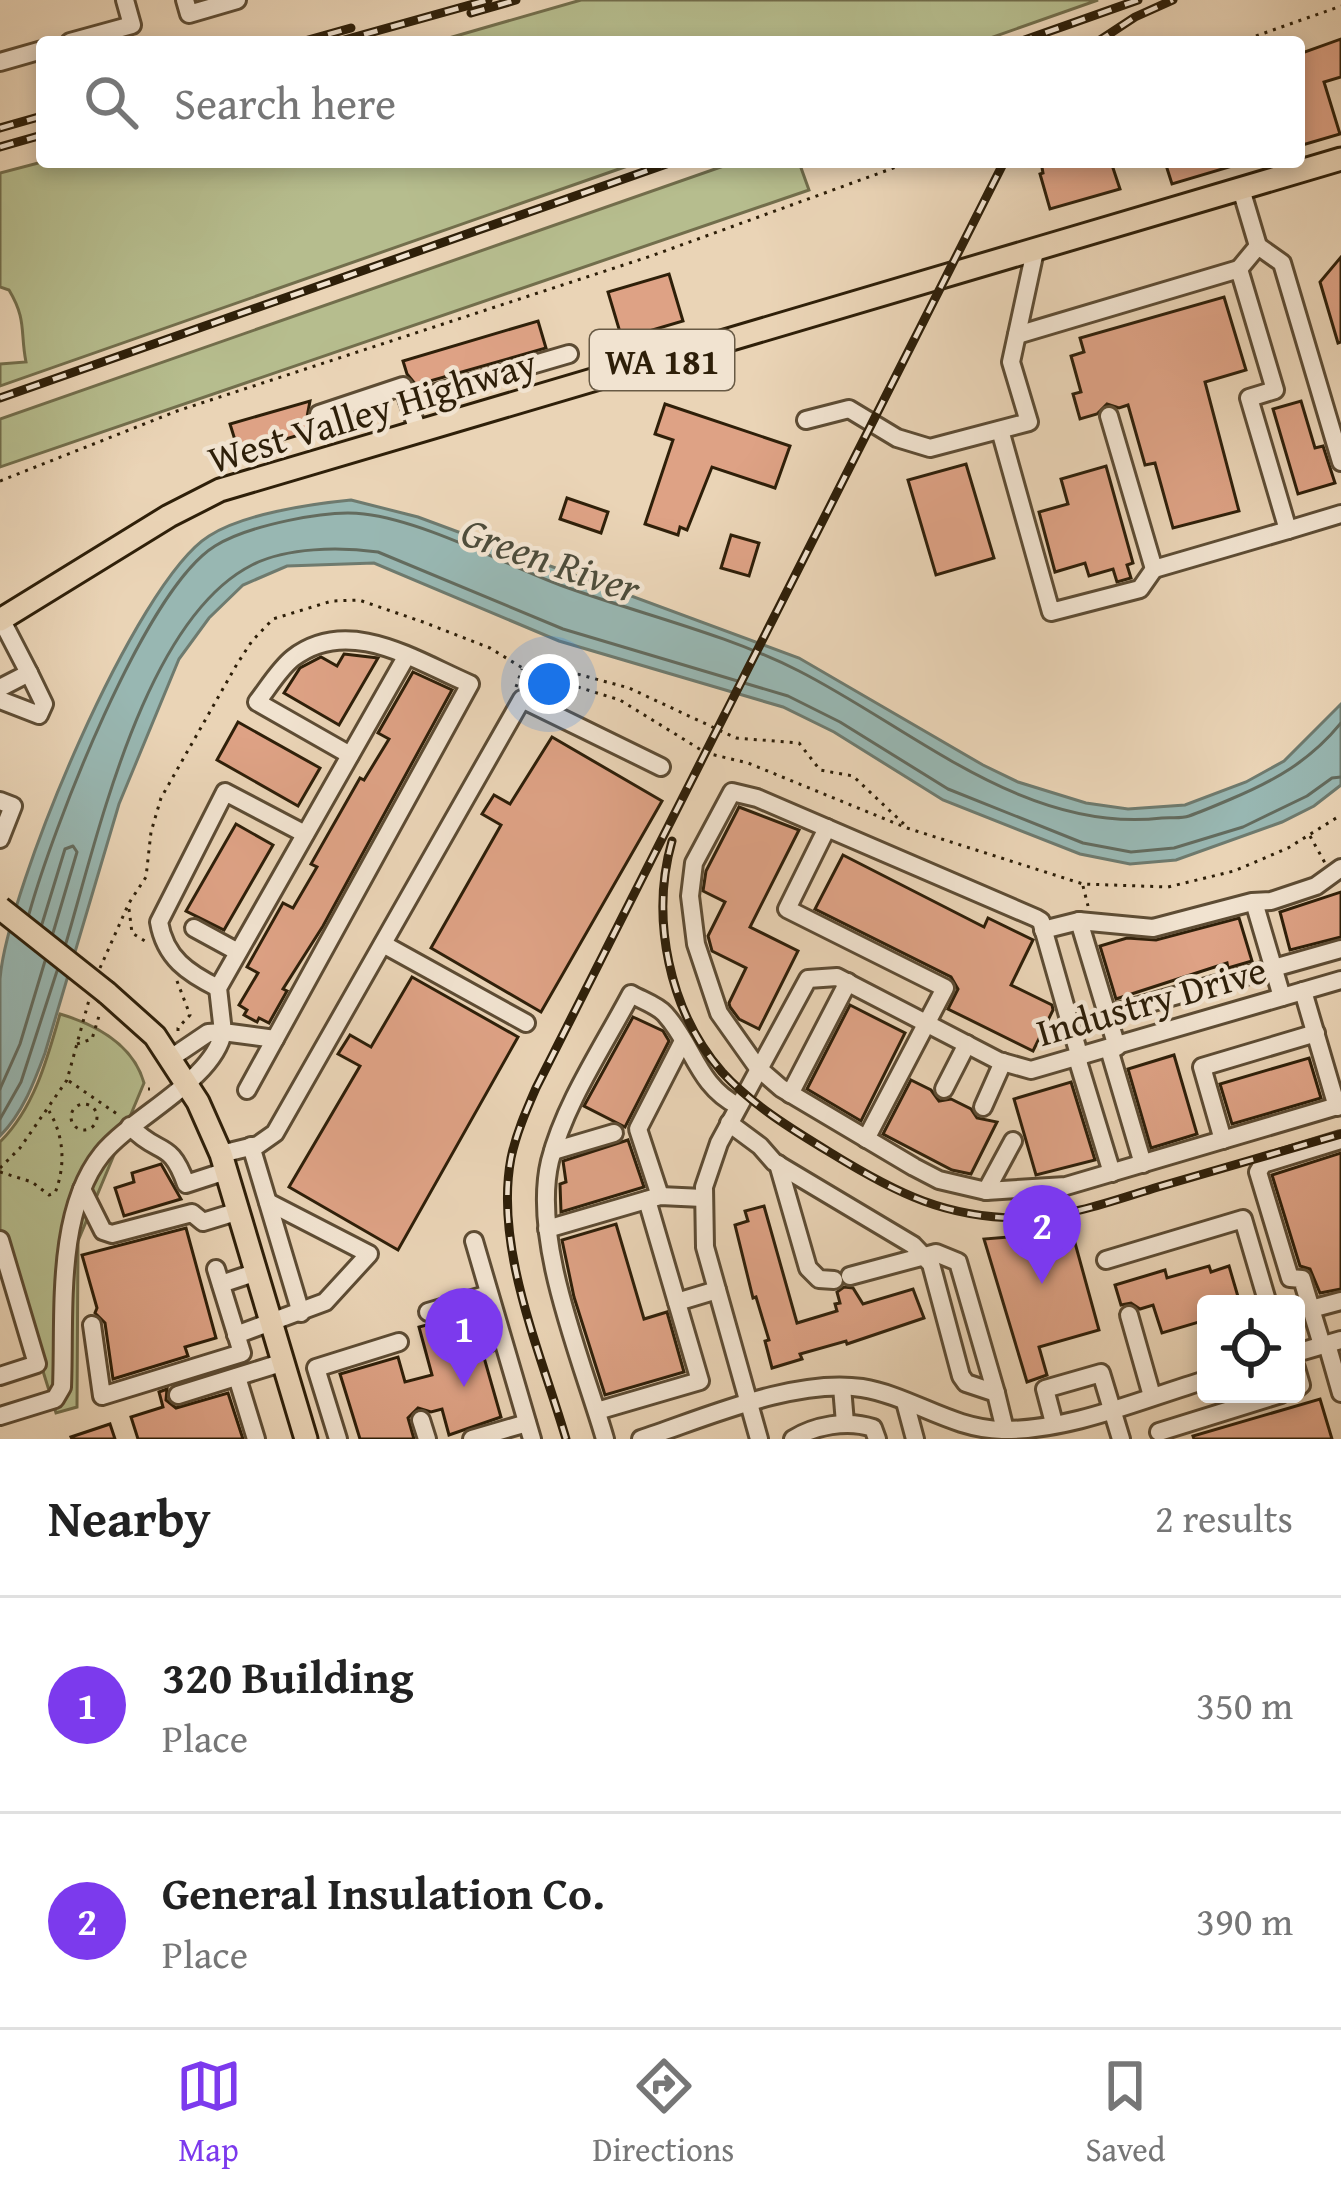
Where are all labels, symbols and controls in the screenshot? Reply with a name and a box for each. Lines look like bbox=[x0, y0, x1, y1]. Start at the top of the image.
search box bbox=[36, 36, 1305, 168]
icon: search bbox=[78, 69, 144, 135]
text: Search here bbox=[174, 70, 396, 135]
road number: WA 181 bbox=[590, 330, 734, 390]
street label: West Valley Highway bbox=[201, 333, 544, 487]
water label: Green River bbox=[454, 500, 650, 618]
your location bbox=[519, 654, 579, 714]
street label: Industry Drive bbox=[1029, 940, 1273, 1060]
pin: 2 bbox=[1003, 1185, 1081, 1284]
pin: 1 bbox=[425, 1288, 503, 1387]
map controls bbox=[1197, 1295, 1305, 1403]
button: locate bbox=[1197, 1295, 1305, 1403]
text: Nearby bbox=[48, 1480, 211, 1555]
text: 2 results bbox=[1155, 1489, 1293, 1546]
text: 320 Building bbox=[162, 1644, 413, 1709]
text: 1 bbox=[77, 1676, 97, 1733]
text: 350 m bbox=[1196, 1676, 1293, 1733]
text: Place bbox=[162, 1709, 248, 1766]
text: General Insulation Co. bbox=[162, 1860, 605, 1925]
text: 2 bbox=[77, 1892, 97, 1949]
text: 390 m bbox=[1196, 1892, 1293, 1949]
text: Place bbox=[162, 1925, 248, 1982]
tab: Map bbox=[176, 2053, 242, 2173]
tab: Directions bbox=[593, 2053, 734, 2173]
tab: Saved bbox=[1086, 2053, 1165, 2173]

